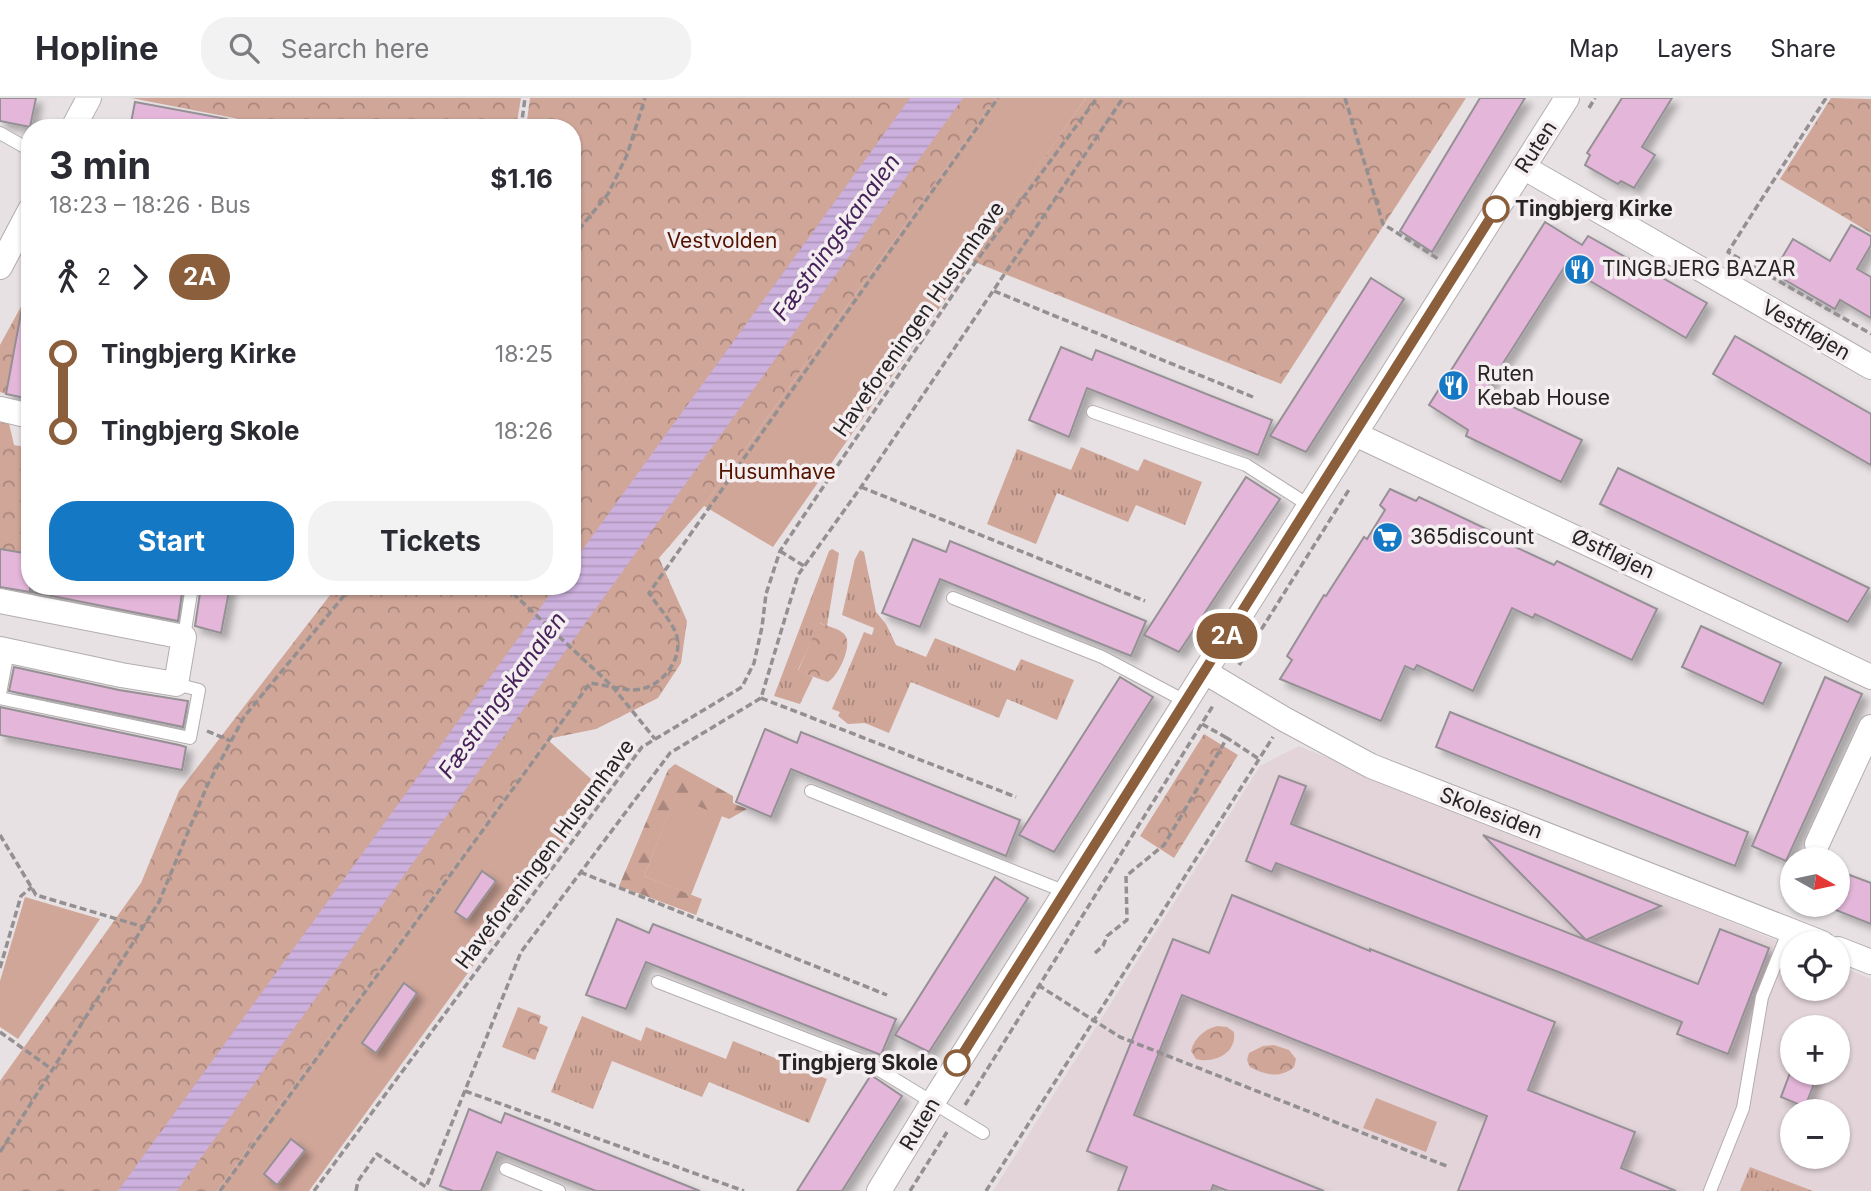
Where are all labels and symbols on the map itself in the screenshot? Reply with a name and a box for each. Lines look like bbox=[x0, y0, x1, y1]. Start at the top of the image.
street label: Ruten bbox=[1510, 116, 1562, 178]
water label: Fæstningskanalen bbox=[766, 148, 906, 326]
street label: Haveforeningen Husumhave bbox=[828, 196, 1009, 441]
marker: Tingbjerg Kirke bbox=[1483, 196, 1509, 222]
place label: Tingbjerg Kirke bbox=[1515, 196, 1673, 221]
park label: Vestvolden bbox=[667, 228, 777, 253]
restaurant icon: TINGBJERG BAZAR bbox=[1562, 252, 1596, 286]
place label: TINGBJERG BAZAR bbox=[1602, 256, 1796, 281]
street label: Vestfløjen bbox=[1757, 294, 1855, 365]
place label: Ruten Kebab House bbox=[1477, 361, 1610, 410]
restaurant icon: Ruten Kebab House bbox=[1437, 369, 1471, 403]
park label: Husumhave bbox=[718, 459, 836, 484]
supermarket icon: 365discount bbox=[1370, 520, 1404, 554]
street label: Østfløjen bbox=[1568, 523, 1659, 584]
place label: 365discount bbox=[1410, 524, 1534, 549]
water label: Fæstningskanalen bbox=[432, 606, 572, 784]
line badge: 2A bbox=[1196, 613, 1258, 659]
street label: Haveforeningen Husumhave bbox=[450, 734, 639, 973]
street label: Skolesiden bbox=[1436, 781, 1546, 844]
north arrow bbox=[1780, 847, 1850, 917]
place label: Tingbjerg Skole bbox=[778, 1050, 938, 1075]
marker: Tingbjerg Skole bbox=[944, 1050, 970, 1076]
street label: Ruten bbox=[894, 1093, 945, 1155]

